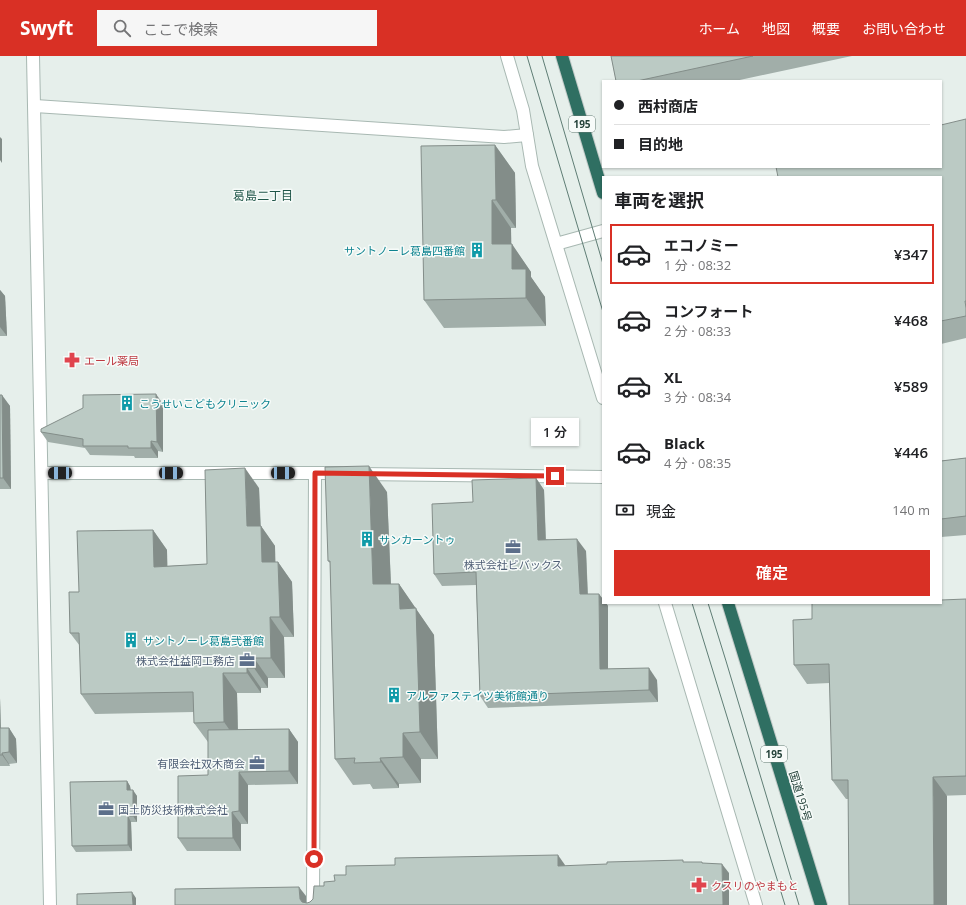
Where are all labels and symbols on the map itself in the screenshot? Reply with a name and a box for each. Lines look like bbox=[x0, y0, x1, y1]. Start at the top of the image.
road number: 195 bbox=[569, 116, 595, 132]
district label: 葛島二丁目 bbox=[233, 187, 293, 204]
building icon: サントノーレ葛島四番館 bbox=[468, 241, 486, 259]
place label: サントノーレ葛島四番館 bbox=[344, 243, 465, 258]
pharmacy icon: エール薬局 bbox=[63, 351, 81, 369]
place label: エール薬局 bbox=[84, 353, 139, 368]
building icon: こうせいこどもクリニック bbox=[118, 394, 136, 412]
place label: こうせいこどもクリニック bbox=[139, 396, 271, 411]
callout: 1 分 bbox=[531, 418, 579, 446]
car bbox=[48, 467, 72, 479]
car bbox=[159, 467, 183, 479]
car bbox=[271, 467, 295, 479]
route end bbox=[546, 467, 564, 485]
building icon: サンカーントゥ bbox=[358, 530, 376, 548]
place label: サンカーントゥ bbox=[379, 532, 455, 547]
office icon: 株式会社ビバックス bbox=[504, 538, 522, 556]
place label: 株式会社ビバックス bbox=[464, 557, 562, 572]
building icon: サントノーレ葛島弐番館 bbox=[122, 631, 140, 649]
place label: サントノーレ葛島弐番館 bbox=[143, 633, 264, 648]
office icon: 株式会社益岡工務店 bbox=[238, 651, 256, 669]
place label: 株式会社益岡工務店 bbox=[136, 653, 235, 668]
building icon: アルファステイツ美術館通り bbox=[385, 686, 403, 704]
place label: アルファステイツ美術館通り bbox=[406, 688, 549, 703]
road number: 195 bbox=[761, 746, 787, 762]
office icon: 有限会社双木商会 bbox=[248, 754, 266, 772]
place label: 有限会社双木商会 bbox=[157, 756, 245, 771]
street label: 国道195号 bbox=[786, 769, 816, 823]
office icon: 国土防災技術株式会社 bbox=[97, 800, 115, 818]
place label: 国土防災技術株式会社 bbox=[118, 802, 228, 817]
route start bbox=[305, 850, 323, 868]
pharmacy icon: クスリのやまもと bbox=[690, 876, 708, 894]
place label: クスリのやまもと bbox=[711, 878, 798, 893]

